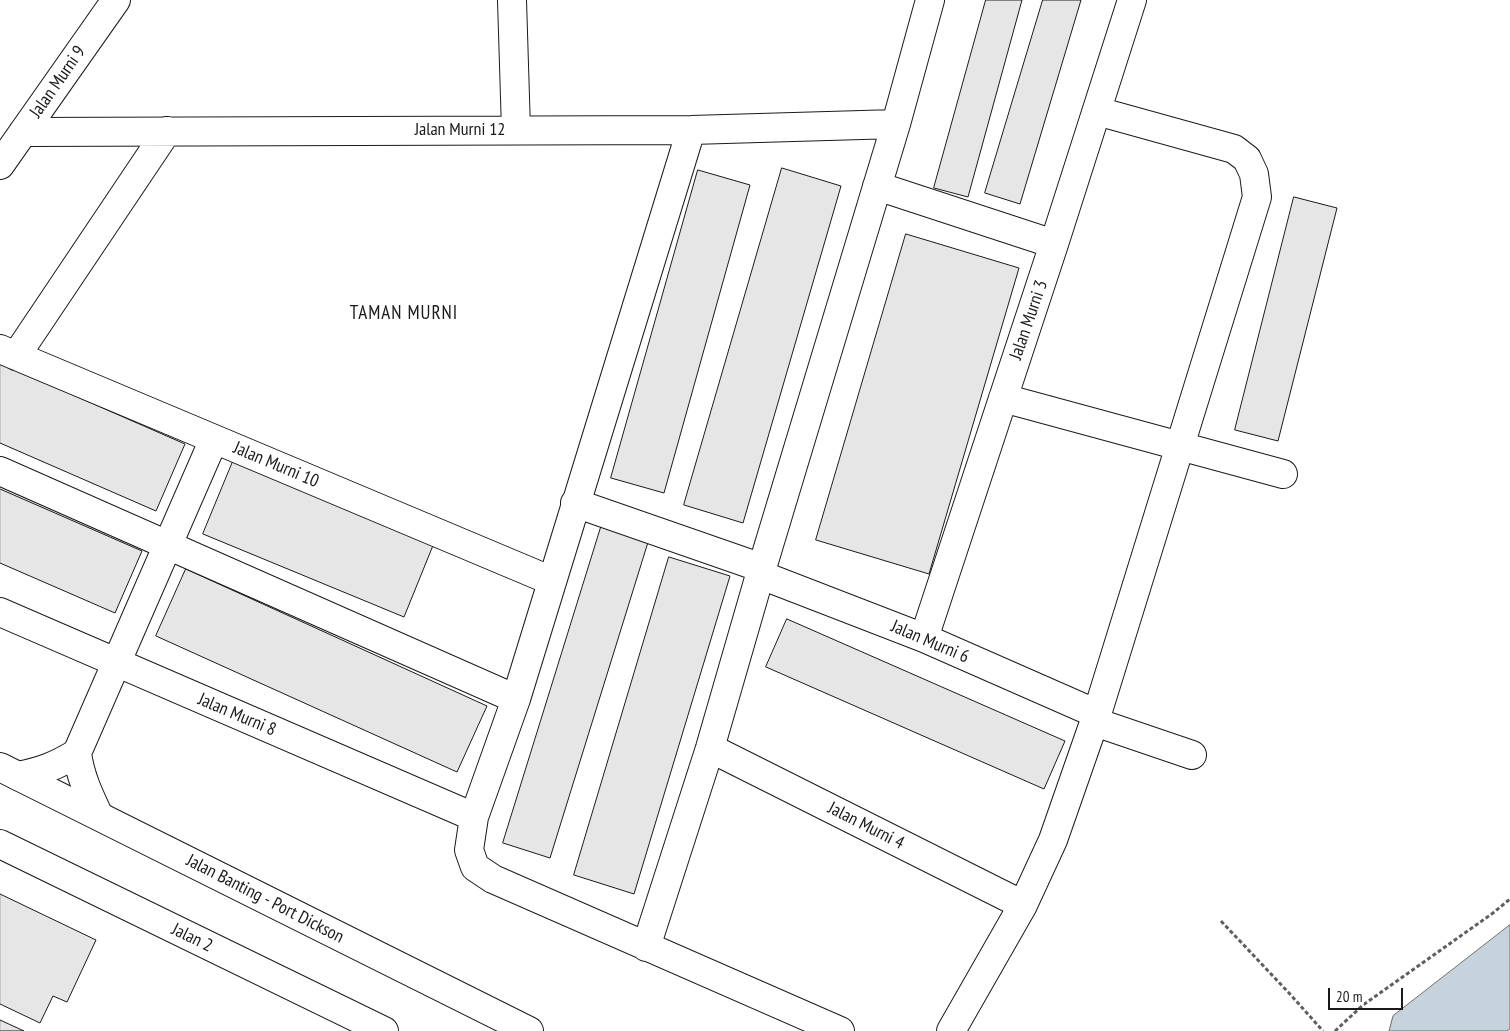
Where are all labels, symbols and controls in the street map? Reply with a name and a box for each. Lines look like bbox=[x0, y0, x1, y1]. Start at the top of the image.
street label: Jalan Murni 9 bbox=[25, 42, 91, 122]
street label: Jalan Murni 12 bbox=[415, 119, 505, 141]
street label: Jalan Murni 3 bbox=[1005, 277, 1053, 363]
district label: TAMAN MURNI bbox=[348, 303, 460, 325]
street label: Jalan Murni 10 bbox=[230, 437, 322, 493]
street label: Jalan Murni 6 bbox=[888, 616, 972, 668]
street label: Jalan Murni 8 bbox=[195, 689, 279, 741]
street label: Jalan Murni 4 bbox=[824, 798, 908, 854]
street label: Jalan Banting - Port Dickson bbox=[183, 850, 347, 948]
street label: Jalan 2 bbox=[168, 919, 216, 957]
scale bar bbox=[1330, 978, 1405, 1010]
text: 20 m bbox=[1336, 987, 1362, 1006]

